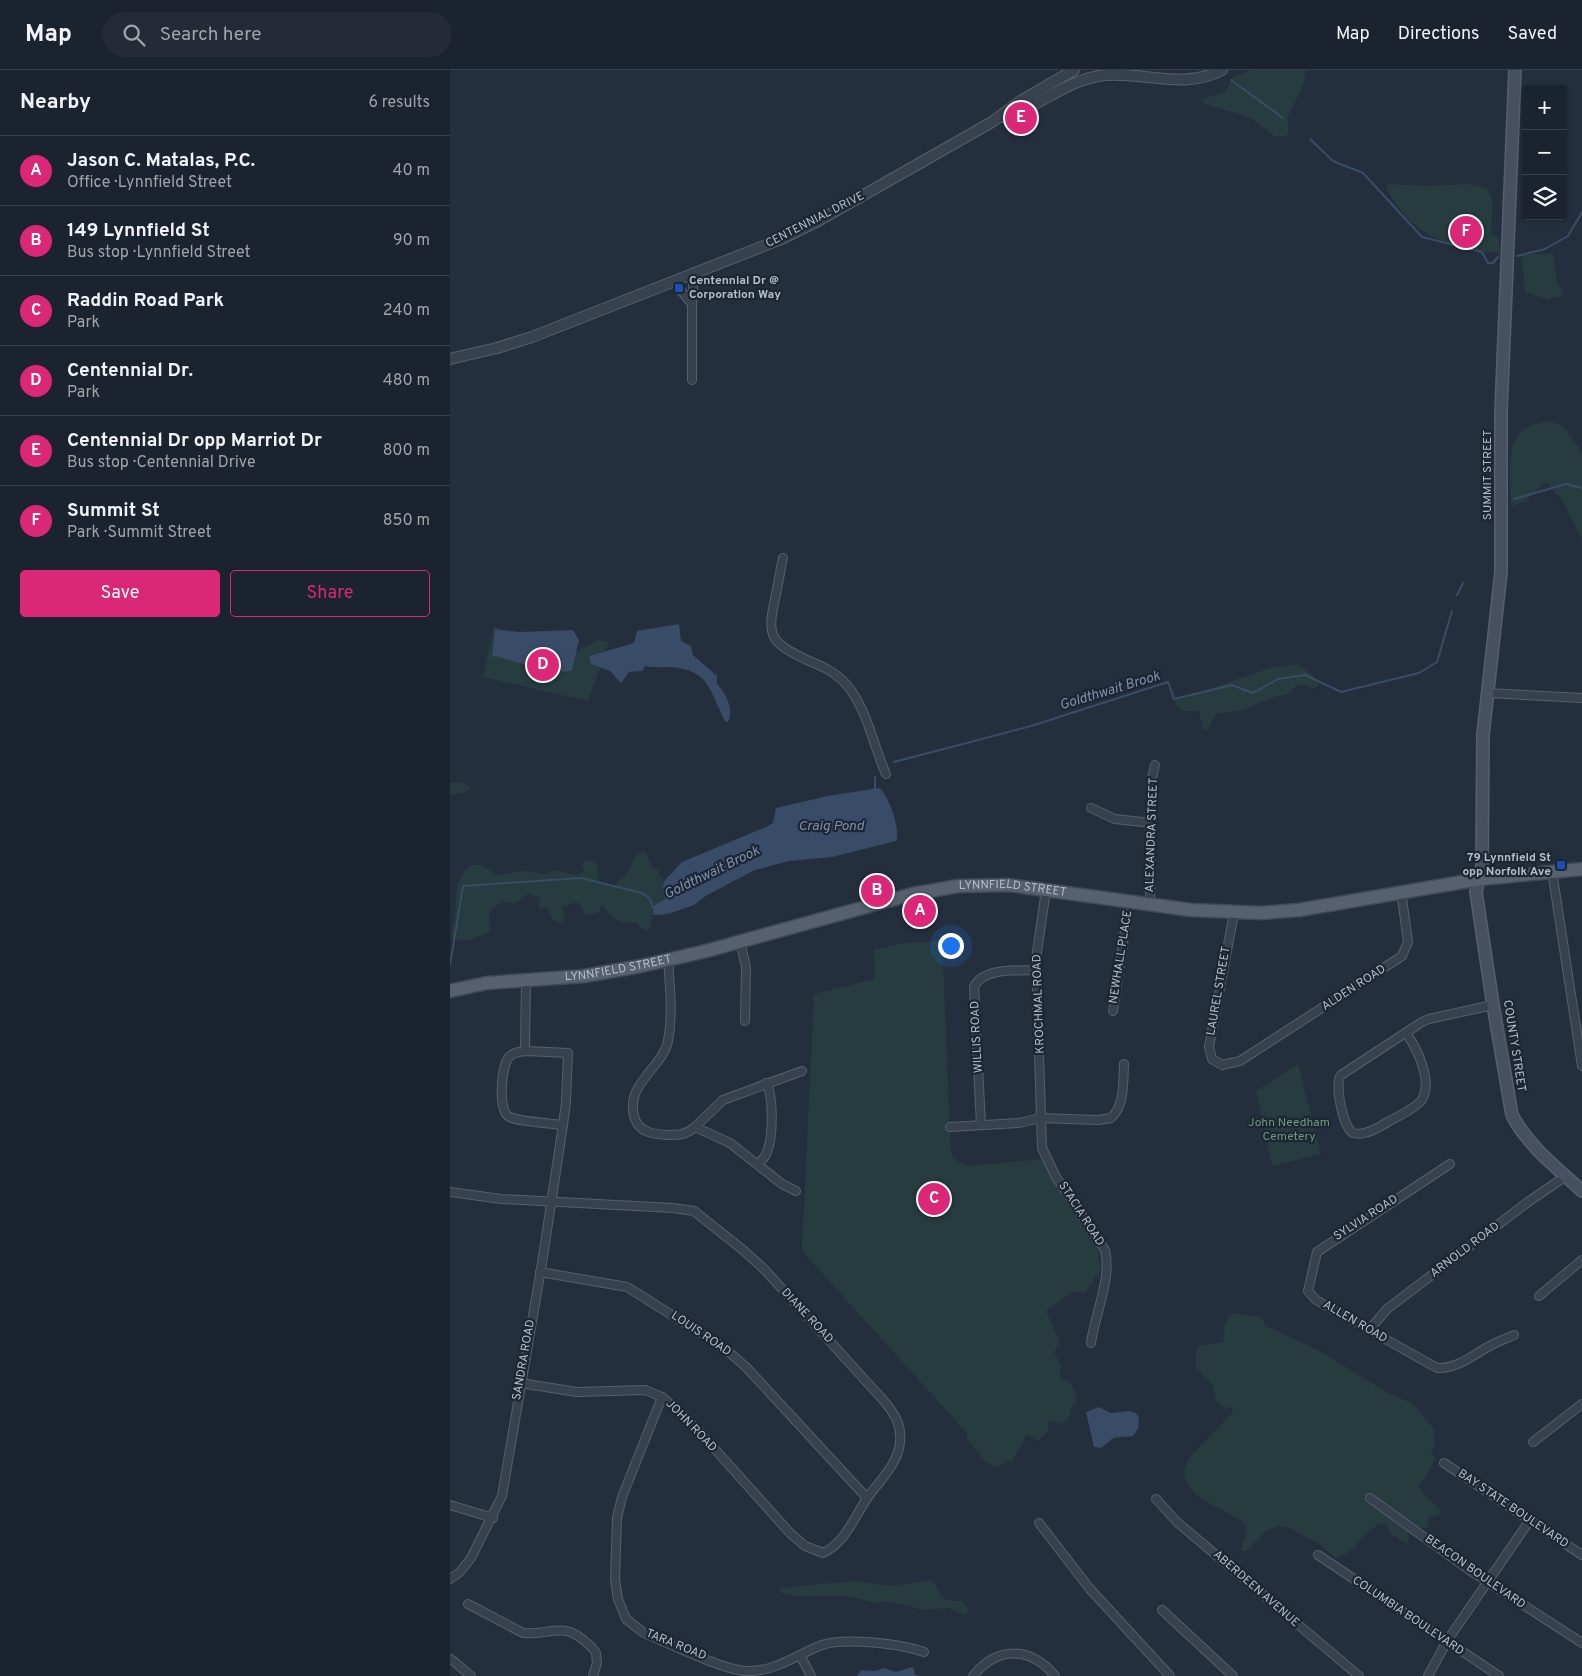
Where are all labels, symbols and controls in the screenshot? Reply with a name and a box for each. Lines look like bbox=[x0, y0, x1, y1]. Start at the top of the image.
search box bbox=[102, 12, 452, 57]
text: Map bbox=[25, 20, 72, 50]
icon: search bbox=[120, 21, 148, 49]
text: Search here bbox=[160, 23, 261, 47]
text: Map bbox=[1336, 23, 1370, 46]
text: Directions bbox=[1398, 23, 1480, 46]
text: Saved bbox=[1508, 23, 1557, 46]
map controls bbox=[1522, 85, 1567, 220]
button: + bbox=[1522, 85, 1567, 130]
text: Nearby bbox=[20, 89, 91, 116]
text: 6 results bbox=[368, 93, 430, 113]
pin: E bbox=[1005, 99, 1037, 137]
button: − bbox=[1522, 130, 1567, 175]
text: Jason C. Matalas, P.C. bbox=[67, 149, 255, 173]
text: A bbox=[30, 161, 42, 181]
text: 40 m bbox=[392, 161, 430, 181]
text: Office · Lynnfield Street bbox=[67, 173, 232, 193]
button: layers bbox=[1522, 175, 1567, 220]
street label: CENTENNIAL DRIVE bbox=[763, 188, 867, 252]
pin: F bbox=[1450, 213, 1482, 251]
text: 149 Lynnfield St bbox=[67, 219, 210, 243]
text: B bbox=[30, 231, 42, 251]
text: 90 m bbox=[393, 231, 430, 251]
text: Bus stop · Lynnfield Street bbox=[67, 243, 251, 263]
place label: Centennial Dr @ Corporation Way bbox=[689, 273, 781, 303]
marker: Centennial Dr @ Corporation Way bbox=[673, 282, 685, 294]
text: Raddin Road Park bbox=[67, 289, 224, 313]
text: C bbox=[31, 301, 41, 321]
text: 240 m bbox=[383, 301, 430, 321]
text: Park bbox=[67, 313, 100, 333]
text: Centennial Dr. bbox=[67, 359, 193, 383]
text: D bbox=[30, 371, 42, 391]
text: 480 m bbox=[383, 371, 430, 391]
text: Park bbox=[67, 383, 100, 403]
text: Centennial Dr opp Marriot Dr bbox=[67, 429, 322, 453]
street label: SUMMIT STREET bbox=[1480, 430, 1496, 520]
text: E bbox=[31, 441, 41, 461]
text: 800 m bbox=[383, 441, 430, 461]
text: Bus stop · Centennial Drive bbox=[67, 453, 256, 473]
text: Summit St bbox=[67, 499, 160, 523]
text: F bbox=[31, 511, 41, 531]
text: 850 m bbox=[383, 511, 430, 531]
text: Park · Summit Street bbox=[67, 523, 211, 543]
button: Save bbox=[20, 570, 220, 617]
button: Share bbox=[230, 570, 430, 617]
pin: D bbox=[527, 646, 559, 684]
water label: Goldthwait Brook bbox=[1058, 667, 1163, 714]
street label: ALEXANDRA STREET bbox=[1142, 777, 1162, 893]
water label: Craig Pond bbox=[798, 818, 865, 835]
water label: Goldthwait Brook bbox=[662, 842, 763, 903]
place label: 79 Lynnfield St opp Norfolk Ave bbox=[1462, 850, 1551, 880]
marker: 79 Lynnfield St opp Norfolk Ave bbox=[1555, 859, 1567, 871]
pin: B bbox=[861, 872, 893, 910]
street label: LYNNFIELD STREET bbox=[959, 877, 1068, 901]
pin: A bbox=[904, 892, 936, 930]
street label: NEWHALL PLACE bbox=[1106, 909, 1136, 1005]
your location bbox=[938, 933, 964, 959]
street label: LAUREL STREET bbox=[1203, 945, 1235, 1037]
street label: LYNNFIELD STREET bbox=[564, 951, 673, 985]
street label: KROCHMAL ROAD bbox=[1029, 954, 1049, 1054]
street label: ALDEN ROAD bbox=[1319, 961, 1389, 1015]
street label: COUNTY STREET bbox=[1499, 999, 1529, 1093]
street label: WILLIS ROAD bbox=[967, 1000, 987, 1074]
park label: John Needham Cemetery bbox=[1248, 1115, 1330, 1145]
street label: STACIA ROAD bbox=[1054, 1179, 1108, 1249]
pin: C bbox=[918, 1180, 950, 1218]
street label: SYLVIA ROAD bbox=[1331, 1191, 1401, 1245]
street label: ARNOLD ROAD bbox=[1427, 1219, 1503, 1281]
street label: DIANE ROAD bbox=[777, 1285, 837, 1347]
street label: ALLEN ROAD bbox=[1320, 1297, 1390, 1347]
street label: LOUIS ROAD bbox=[668, 1308, 734, 1360]
street label: SANDRA ROAD bbox=[509, 1318, 539, 1402]
street label: JOHN ROAD bbox=[662, 1396, 720, 1456]
street label: BAY STATE BOULEVARD bbox=[1455, 1466, 1571, 1552]
street label: BEACON BOULEVARD bbox=[1421, 1531, 1529, 1613]
street label: ABERDEEN AVENUE bbox=[1209, 1547, 1303, 1631]
street label: COLUMBIA BOULEVARD bbox=[1349, 1573, 1467, 1659]
street label: TARA ROAD bbox=[643, 1626, 709, 1664]

